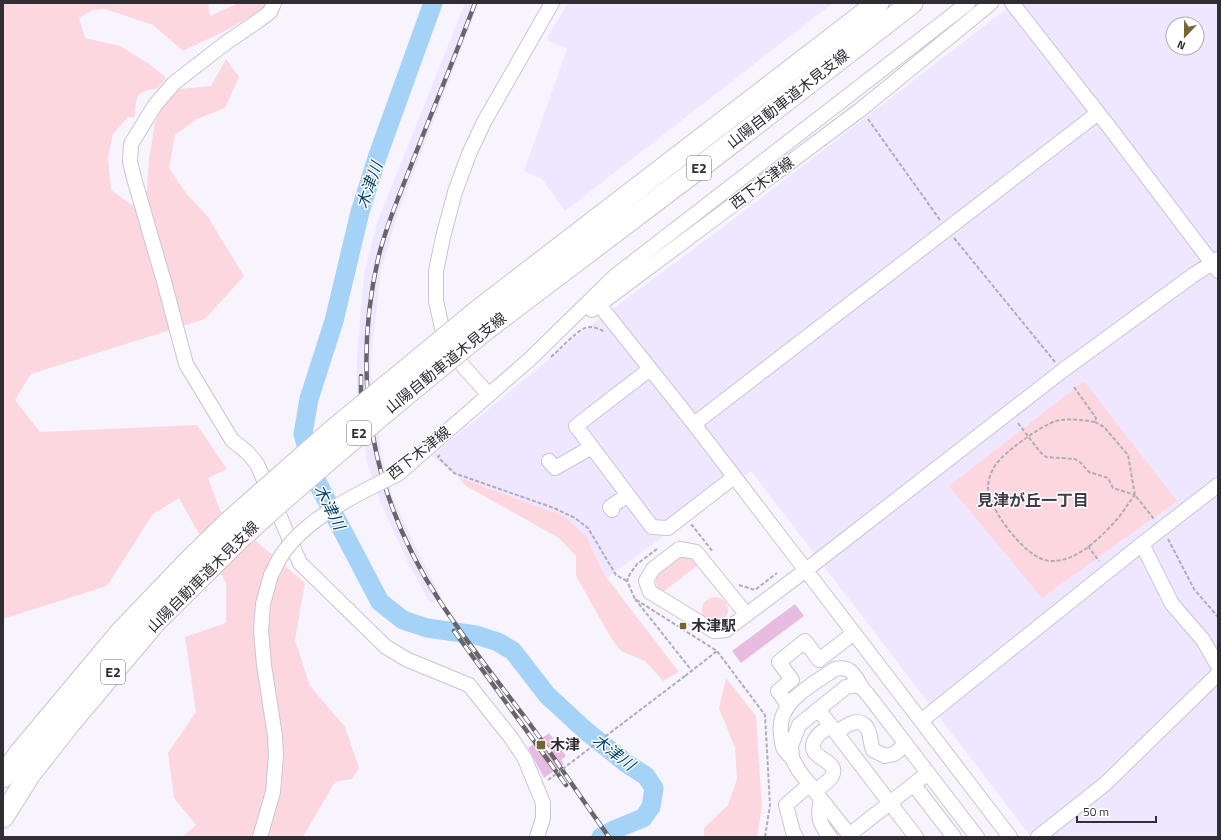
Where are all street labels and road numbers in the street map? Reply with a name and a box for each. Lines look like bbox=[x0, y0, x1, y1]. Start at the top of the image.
street label: 山陽自動車道木見支線 bbox=[722, 43, 854, 154]
street label: 西下木津線 bbox=[725, 151, 799, 214]
road number: E2 bbox=[687, 156, 711, 180]
street label: 山陽自動車道木見支線 bbox=[380, 306, 511, 419]
street label: 西下木津線 bbox=[382, 420, 455, 485]
road number: E2 bbox=[347, 421, 371, 445]
street label: 山陽自動車道木見支線 bbox=[141, 515, 264, 638]
road number: E2 bbox=[101, 660, 125, 684]

